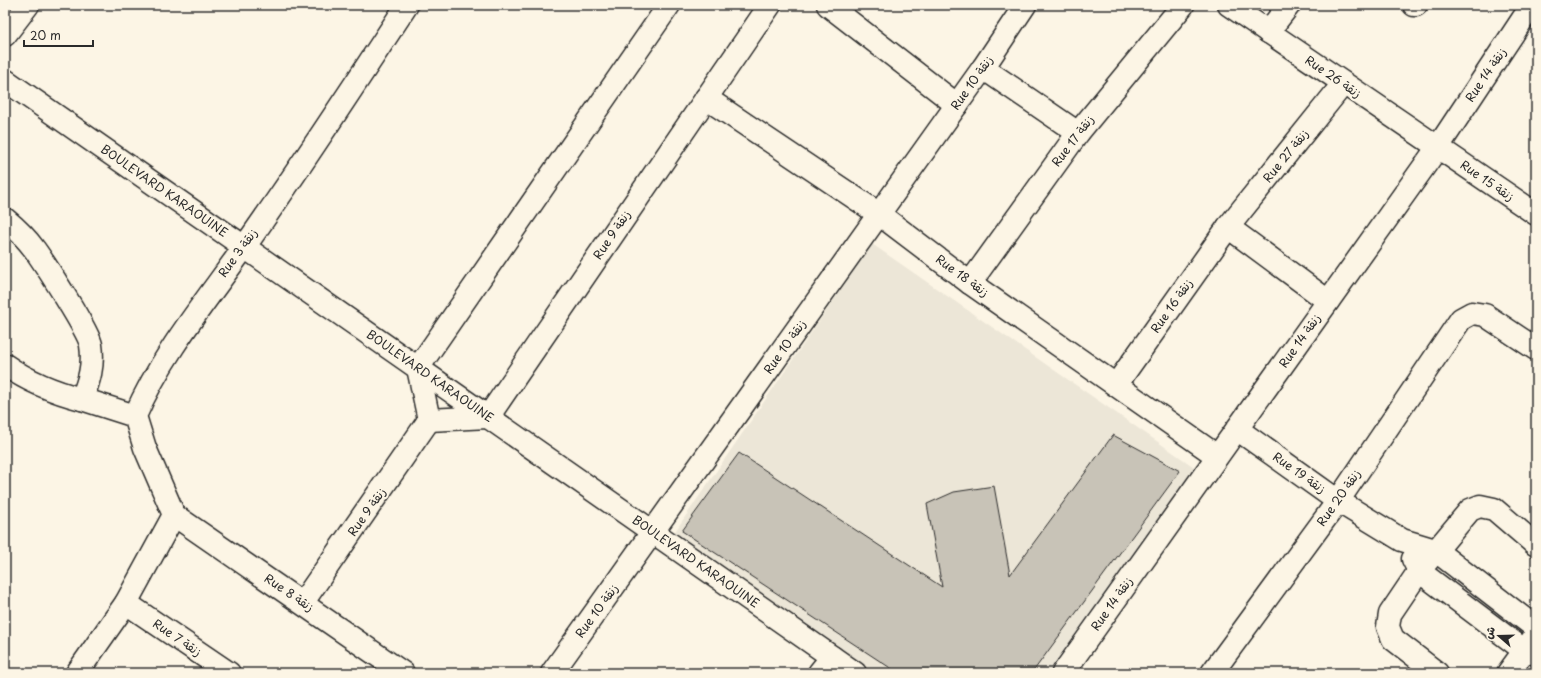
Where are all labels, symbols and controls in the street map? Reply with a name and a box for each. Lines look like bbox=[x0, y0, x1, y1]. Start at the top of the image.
scale bar bbox=[24, 22, 93, 48]
text: 20 m bbox=[30, 26, 61, 44]
street label: Rue 14 زنقة bbox=[1460, 44, 1510, 105]
street label: Rue 26 زنقة bbox=[1302, 51, 1365, 102]
street label: Rue 10 زنقة bbox=[946, 52, 997, 113]
street label: Rue 17 زنقة bbox=[1047, 111, 1098, 170]
street label: Rue 27 زنقة bbox=[1258, 125, 1312, 186]
street label: BOULEVARD KARAOUINE bbox=[97, 140, 232, 241]
street label: Rue 15 زنقة bbox=[1457, 155, 1518, 205]
street label: Rue 9 زنقة bbox=[588, 206, 634, 263]
street label: Rue 3 زنقة bbox=[213, 224, 261, 281]
street label: Rue 18 زنقة bbox=[932, 250, 993, 301]
street label: Rue 16 زنقة bbox=[1146, 275, 1197, 336]
street label: Rue 14 زنقة bbox=[1274, 310, 1324, 371]
street label: Rue 10 زنقة bbox=[759, 316, 810, 377]
street label: BOULEVARD KARAOUINE bbox=[363, 325, 498, 426]
street label: Rue 19 زنقة bbox=[1269, 447, 1330, 497]
street label: Rue 20 زنقة bbox=[1312, 465, 1364, 530]
street label: Rue 9 زنقة bbox=[343, 483, 390, 539]
street label: BOULEVARD KARAOUINE bbox=[629, 510, 763, 612]
street label: Rue 8 زنقة bbox=[261, 569, 318, 615]
street label: Rue 14 زنقة bbox=[1086, 573, 1136, 634]
street label: Rue 10 زنقة bbox=[570, 580, 622, 641]
street label: Rue 7 زنقة bbox=[150, 614, 206, 660]
north arrow bbox=[1479, 616, 1519, 656]
text: ش bbox=[1479, 624, 1499, 641]

